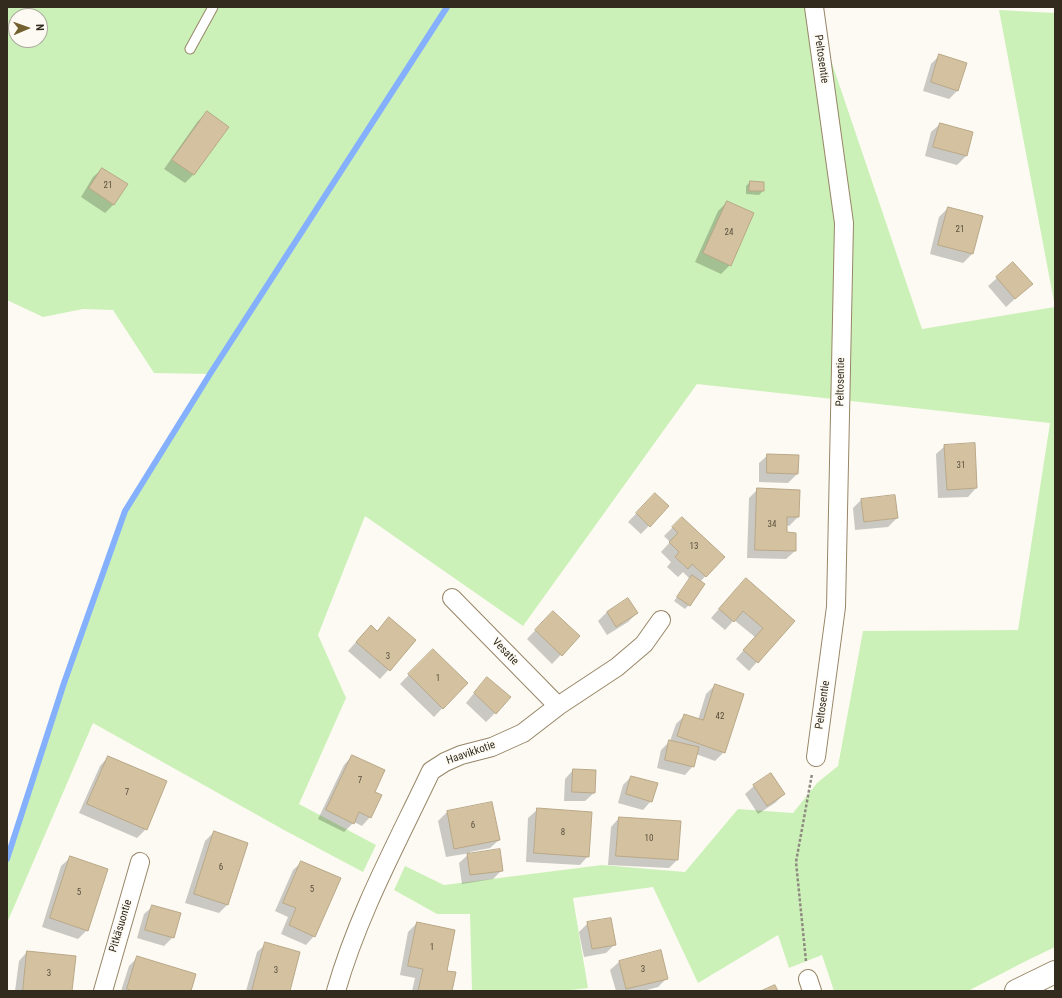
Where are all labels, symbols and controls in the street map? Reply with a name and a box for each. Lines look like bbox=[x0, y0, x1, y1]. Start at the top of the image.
north arrow bbox=[8, 8, 48, 48]
text: N bbox=[33, 24, 46, 31]
street label: Peltosentie bbox=[811, 34, 831, 84]
house number: 21 bbox=[104, 181, 112, 191]
house number: 21 bbox=[956, 225, 964, 235]
house number: 24 bbox=[725, 228, 733, 238]
street label: Peltosentie bbox=[834, 357, 848, 407]
house number: 31 bbox=[957, 461, 965, 471]
house number: 34 bbox=[768, 520, 776, 530]
house number: 13 bbox=[690, 542, 698, 552]
street label: Vesatie bbox=[489, 636, 521, 668]
house number: 3 bbox=[386, 652, 390, 662]
house number: 1 bbox=[436, 674, 440, 684]
street label: Peltosentie bbox=[813, 680, 833, 730]
house number: 42 bbox=[716, 712, 724, 722]
street label: Haavikkotie bbox=[445, 738, 497, 768]
house number: 7 bbox=[358, 776, 362, 786]
house number: 7 bbox=[125, 788, 129, 798]
house number: 6 bbox=[471, 821, 475, 831]
house number: 8 bbox=[561, 828, 565, 838]
house number: 10 bbox=[645, 834, 653, 844]
house number: 6 bbox=[219, 863, 223, 873]
house number: 5 bbox=[310, 885, 314, 895]
house number: 5 bbox=[77, 888, 81, 898]
street label: Pitkäsuontie bbox=[107, 898, 135, 954]
house number: 1 bbox=[430, 943, 434, 953]
house number: 3 bbox=[641, 965, 645, 975]
house number: 3 bbox=[274, 966, 278, 976]
house number: 3 bbox=[47, 969, 51, 979]

